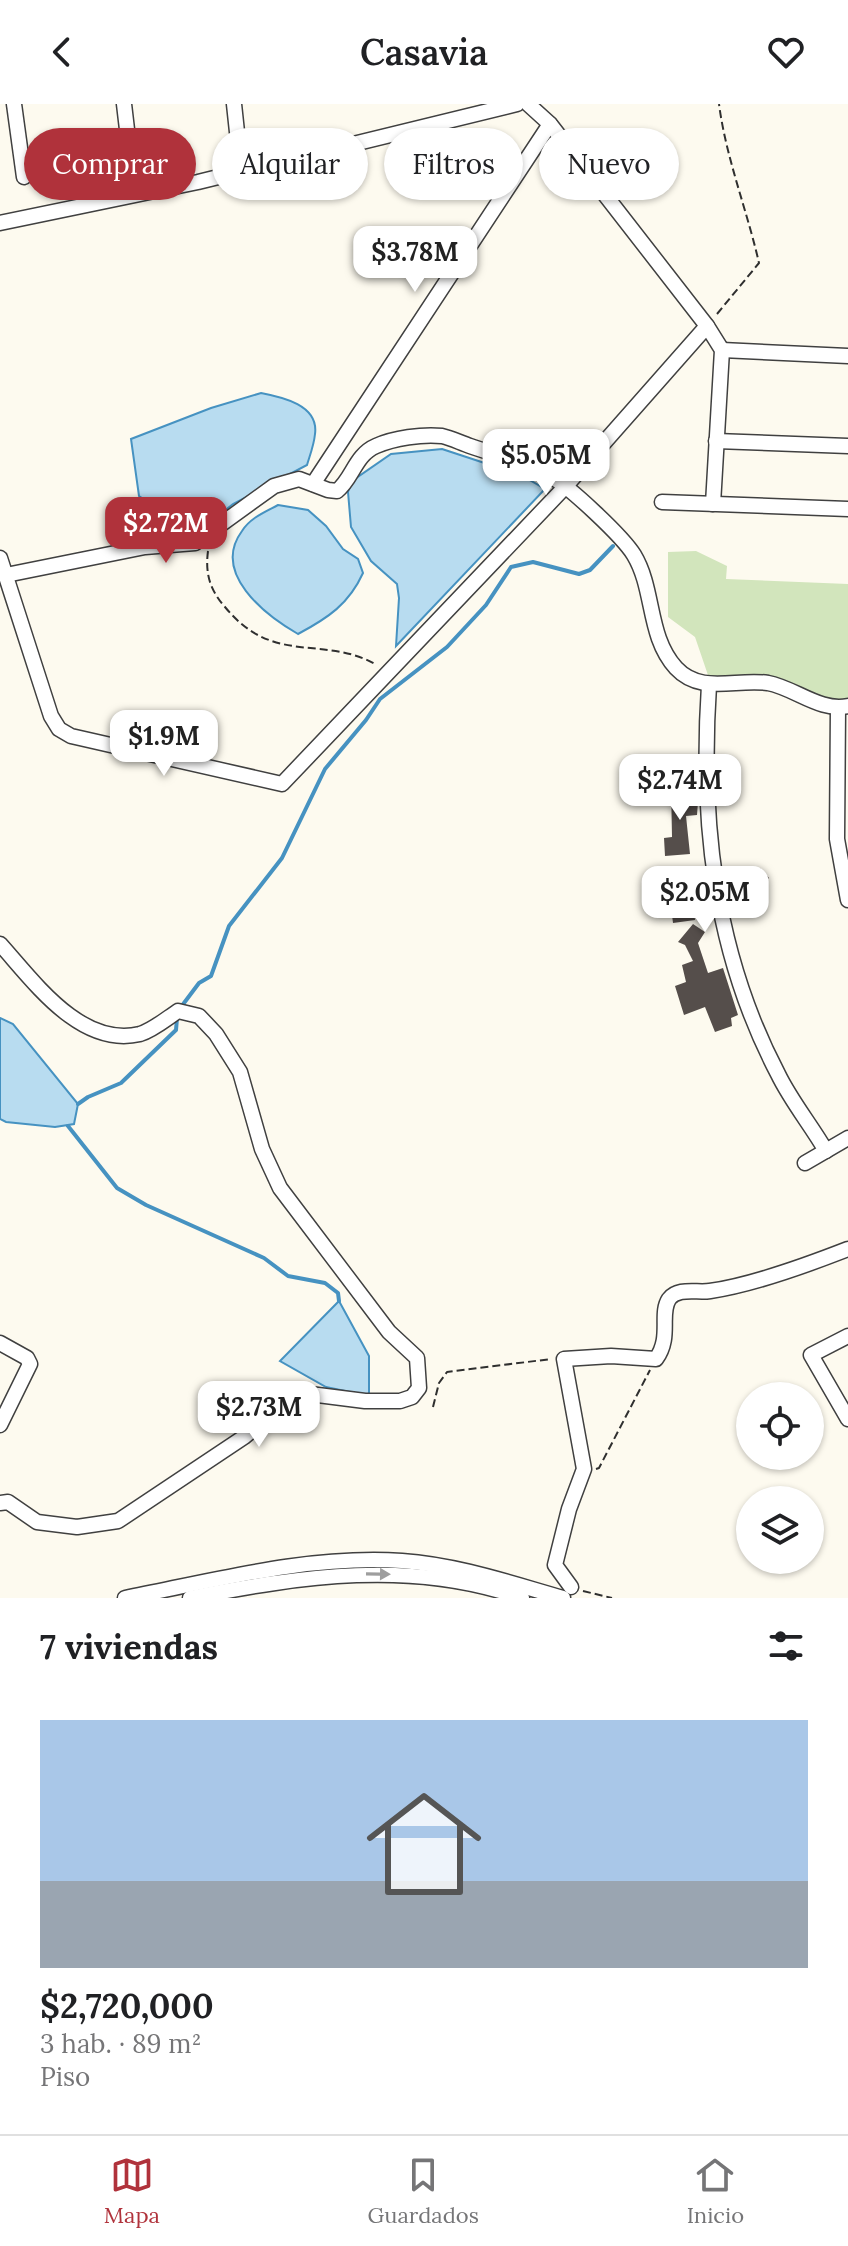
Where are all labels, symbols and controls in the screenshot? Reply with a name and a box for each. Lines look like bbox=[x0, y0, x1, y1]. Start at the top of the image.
text: Casavia bbox=[360, 29, 488, 75]
icon: back bbox=[40, 30, 84, 74]
icon: heart bbox=[764, 30, 808, 74]
chip: Comprar bbox=[24, 128, 196, 200]
chip: Alquilar bbox=[212, 128, 368, 200]
chip: Filtros bbox=[384, 128, 523, 200]
chip: Nuevo bbox=[539, 128, 679, 200]
pin: $3.78M bbox=[350, 226, 480, 294]
text: $3.78M bbox=[371, 235, 459, 268]
pin: $5.05M bbox=[481, 429, 611, 497]
text: $5.05M bbox=[501, 438, 591, 471]
pin: $2.72M bbox=[101, 497, 231, 565]
text: $2.72M bbox=[123, 506, 209, 539]
pin: $1.9M bbox=[108, 710, 220, 778]
text: $1.9M bbox=[128, 719, 200, 752]
pin: $2.74M bbox=[615, 754, 745, 822]
text: $2.74M bbox=[637, 763, 723, 796]
pin: $2.05M bbox=[640, 866, 770, 934]
text: $2.05M bbox=[660, 875, 750, 908]
pin: $2.73M bbox=[194, 1381, 324, 1449]
map controls bbox=[736, 1382, 824, 1574]
button: locate bbox=[736, 1382, 824, 1470]
text: $2.73M bbox=[216, 1390, 302, 1423]
button: layers bbox=[736, 1486, 824, 1574]
one-way arrow bbox=[366, 1568, 391, 1580]
icon: filters bbox=[764, 1624, 808, 1668]
text: 7 viviendas bbox=[40, 1625, 218, 1668]
icon: home bbox=[352, 1772, 496, 1916]
text: $2,720,000 bbox=[40, 1984, 214, 2027]
text: 3 hab. · 89 m² bbox=[40, 2027, 202, 2060]
text: Piso bbox=[40, 2060, 90, 2093]
tab: Mapa bbox=[104, 2153, 160, 2229]
tab: Guardados bbox=[368, 2153, 479, 2229]
tab: Inicio bbox=[687, 2153, 744, 2229]

